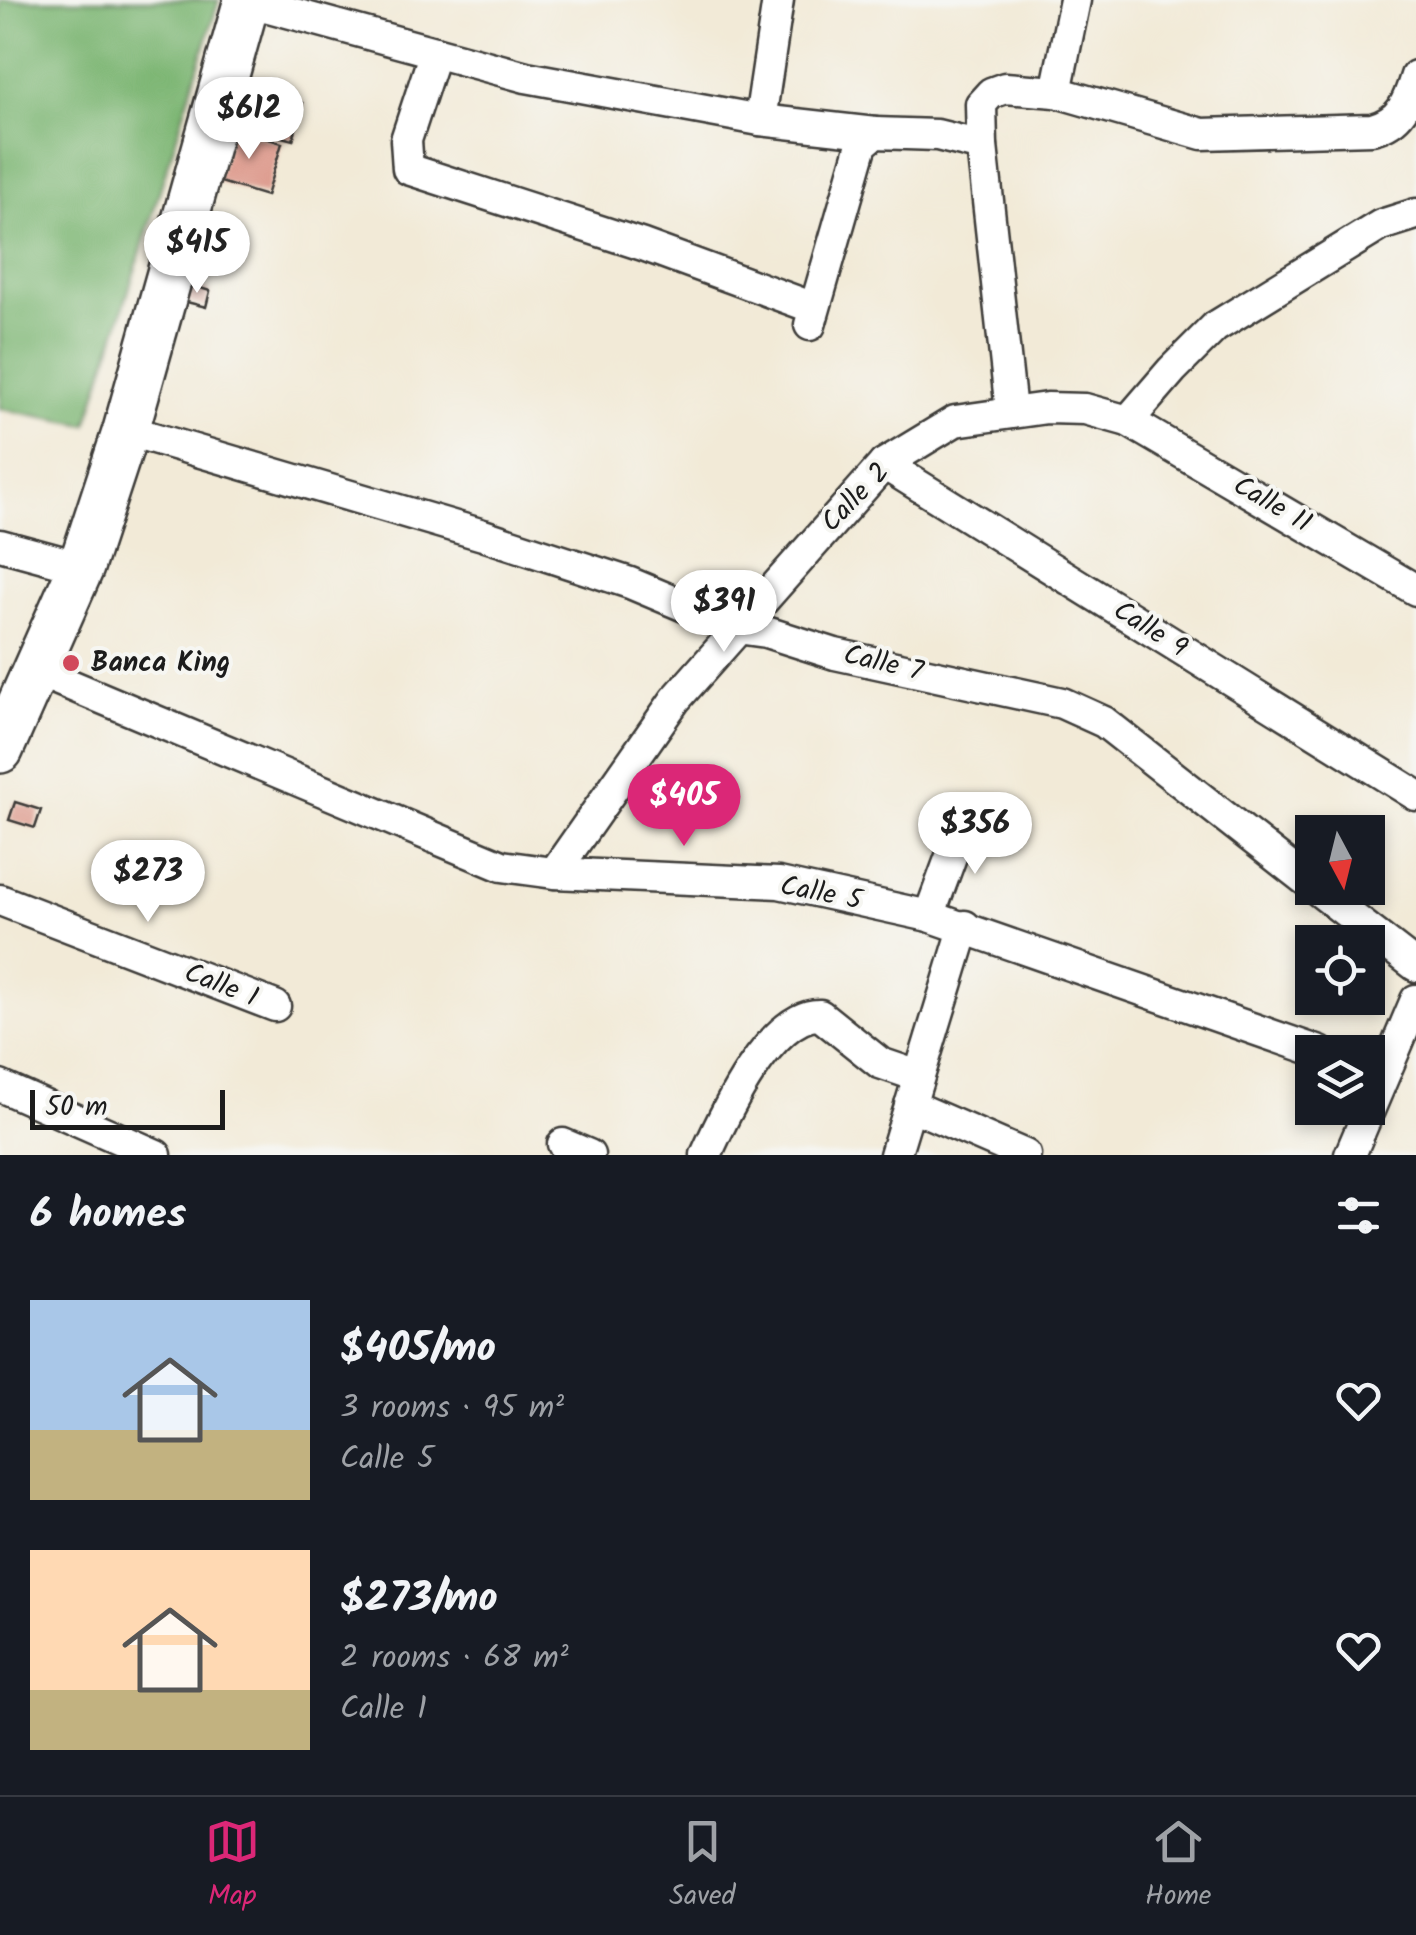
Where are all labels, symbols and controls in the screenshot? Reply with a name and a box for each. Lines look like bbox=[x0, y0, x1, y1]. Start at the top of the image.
pin: $612 bbox=[190, 77, 308, 162]
text: $612 bbox=[217, 84, 281, 135]
pin: $415 bbox=[138, 211, 256, 296]
text: $415 bbox=[166, 218, 228, 269]
street label: Calle 2 bbox=[811, 452, 901, 544]
street label: Calle 11 bbox=[1224, 464, 1320, 546]
pin: $391 bbox=[665, 570, 783, 655]
text: $391 bbox=[693, 577, 755, 628]
street label: Calle 9 bbox=[1104, 589, 1197, 671]
street label: Calle 7 bbox=[839, 633, 928, 695]
place label: Banca King bbox=[91, 641, 230, 686]
marker: Banca King bbox=[60, 652, 82, 674]
pin: $405 bbox=[625, 764, 743, 849]
text: $405 bbox=[650, 771, 719, 822]
pin: $356 bbox=[916, 792, 1034, 877]
text: $356 bbox=[940, 799, 1010, 850]
north arrow bbox=[1295, 815, 1385, 905]
map controls bbox=[1295, 815, 1385, 1125]
pin: $273 bbox=[89, 840, 207, 925]
text: $273 bbox=[113, 847, 183, 898]
street label: Calle 5 bbox=[776, 864, 868, 924]
button: locate bbox=[1295, 925, 1385, 1015]
street label: Calle 1 bbox=[177, 951, 265, 1021]
button: layers bbox=[1295, 1035, 1385, 1125]
scale bar bbox=[30, 1085, 225, 1130]
text: 50 m bbox=[45, 1085, 108, 1130]
text: 6 homes bbox=[30, 1182, 186, 1249]
icon: filters bbox=[1331, 1188, 1386, 1243]
text: $405/mo bbox=[340, 1316, 496, 1383]
icon: home bbox=[110, 1340, 230, 1460]
icon: heart bbox=[1331, 1373, 1386, 1428]
text: 3 rooms · 95 m² bbox=[340, 1383, 564, 1434]
text: Calle 5 bbox=[340, 1434, 434, 1485]
text: $273/mo bbox=[340, 1566, 498, 1633]
icon: home bbox=[110, 1590, 230, 1710]
icon: heart bbox=[1331, 1623, 1386, 1678]
text: 2 rooms · 68 m² bbox=[340, 1633, 569, 1684]
text: Calle 1 bbox=[340, 1684, 427, 1735]
tab: Map bbox=[205, 1814, 260, 1919]
tab: Saved bbox=[669, 1814, 736, 1919]
tab: Home bbox=[1145, 1814, 1211, 1919]

